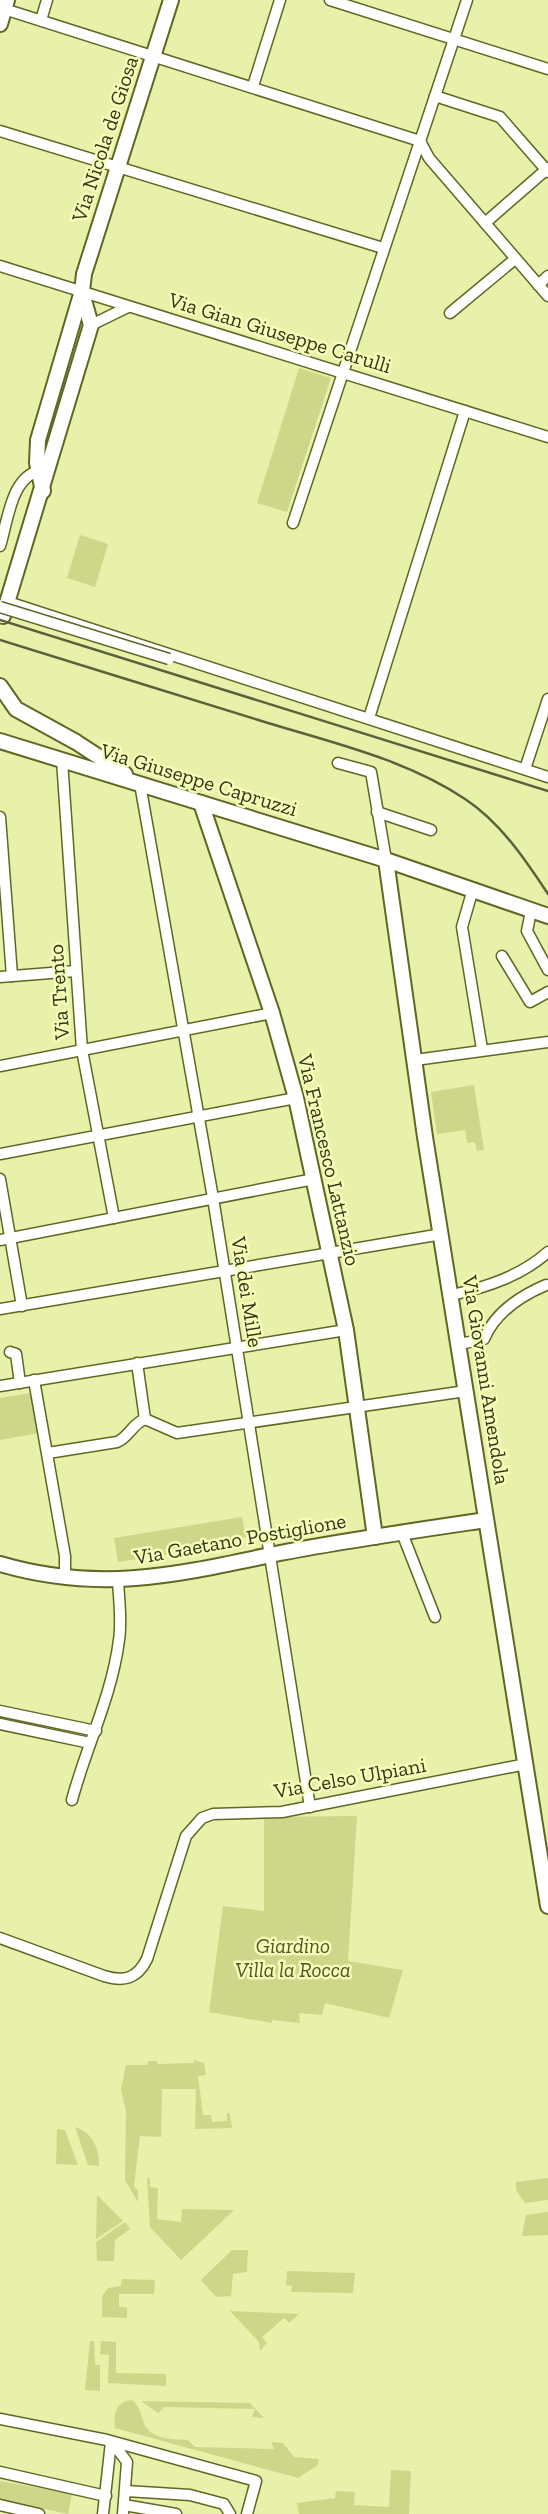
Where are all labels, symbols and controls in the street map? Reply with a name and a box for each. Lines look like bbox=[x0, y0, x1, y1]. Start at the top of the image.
street label: Via Nicola de Giosa bbox=[66, 53, 143, 226]
street label: Via Gian Giuseppe Carulli bbox=[165, 286, 395, 378]
street label: Via Giuseppe Capruzzi bbox=[97, 737, 301, 821]
street label: Via Trento bbox=[43, 943, 74, 1042]
street label: Via Francesco Lattanzio bbox=[293, 1051, 366, 1268]
street label: Via dei Mille bbox=[226, 1234, 269, 1349]
street label: Via Giovanni Amendola bbox=[457, 1273, 515, 1486]
street label: Via Gaetano Postiglione bbox=[131, 1508, 348, 1570]
street label: Via Celso Ulpiani bbox=[271, 1752, 428, 1803]
park label: Giardino Villa la Rocca bbox=[235, 1933, 351, 1982]

